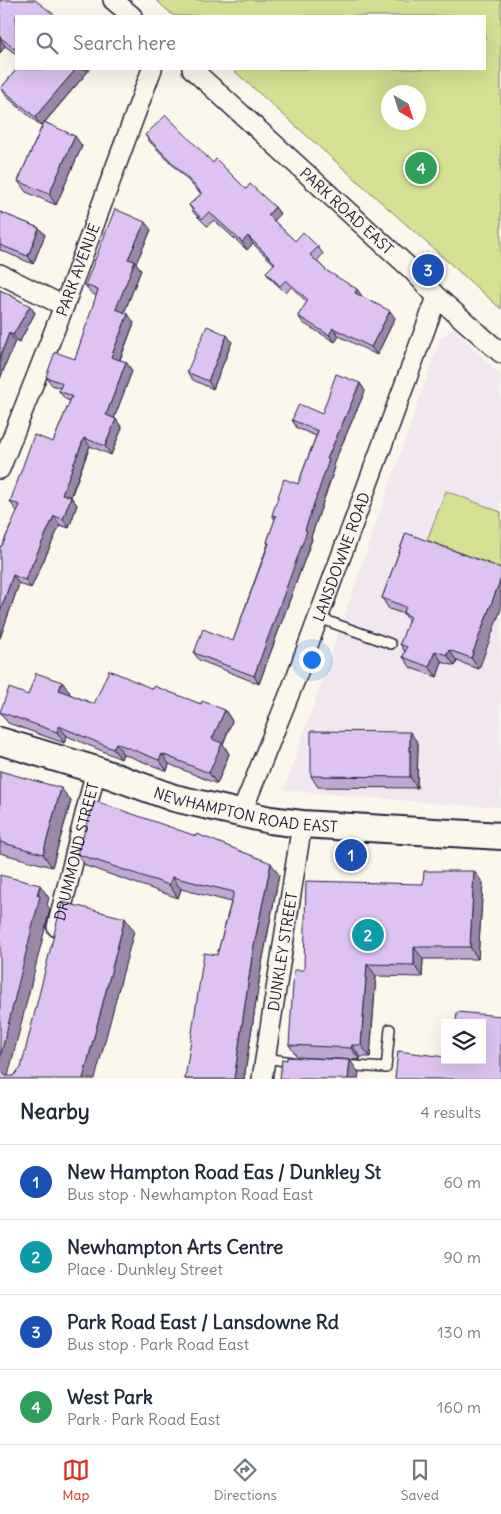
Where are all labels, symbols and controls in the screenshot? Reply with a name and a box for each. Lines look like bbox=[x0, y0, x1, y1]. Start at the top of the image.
search box bbox=[15, 15, 486, 70]
icon: search bbox=[33, 29, 61, 57]
text: Search here bbox=[73, 31, 176, 55]
north arrow bbox=[381, 85, 426, 130]
pin: 4 bbox=[405, 149, 437, 187]
street label: PARK ROAD EAST bbox=[296, 163, 398, 258]
street label: PARK AVENUE bbox=[52, 220, 103, 319]
pin: 3 bbox=[412, 251, 444, 289]
street label: LANSDOWNE ROAD bbox=[308, 489, 373, 624]
your location bbox=[299, 647, 325, 673]
street label: DRUMMOND STREET bbox=[49, 780, 102, 923]
street label: NEWHAMPTON ROAD EAST bbox=[151, 782, 338, 836]
pin: 1 bbox=[335, 836, 367, 874]
street label: DUNKLEY STREET bbox=[263, 890, 301, 1013]
pin: 2 bbox=[352, 916, 384, 954]
map controls bbox=[441, 1019, 486, 1064]
button: layers bbox=[441, 1019, 486, 1064]
text: Nearby bbox=[20, 1098, 90, 1125]
text: 4 results bbox=[420, 1102, 481, 1122]
text: New Hampton Road Eas / Dunkley St bbox=[67, 1160, 381, 1184]
text: 1 bbox=[33, 1172, 39, 1192]
text: 60 m bbox=[443, 1172, 481, 1192]
text: Bus stop · Newhampton Road East bbox=[67, 1184, 313, 1204]
text: Newhampton Arts Centre bbox=[67, 1235, 283, 1259]
text: 2 bbox=[32, 1247, 40, 1267]
text: 90 m bbox=[443, 1247, 481, 1267]
text: Place · Dunkley Street bbox=[67, 1259, 223, 1279]
text: Park Road East / Lansdowne Rd bbox=[67, 1310, 339, 1334]
text: 3 bbox=[31, 1322, 41, 1342]
text: 130 m bbox=[437, 1322, 481, 1342]
text: Bus stop · Park Road East bbox=[67, 1334, 249, 1354]
text: West Park bbox=[67, 1385, 153, 1409]
text: 4 bbox=[31, 1397, 41, 1417]
text: 160 m bbox=[437, 1397, 481, 1417]
text: Park · Park Road East bbox=[67, 1409, 220, 1429]
tab: Map bbox=[62, 1456, 90, 1504]
tab: Directions bbox=[214, 1456, 277, 1504]
tab: Saved bbox=[401, 1456, 439, 1504]

